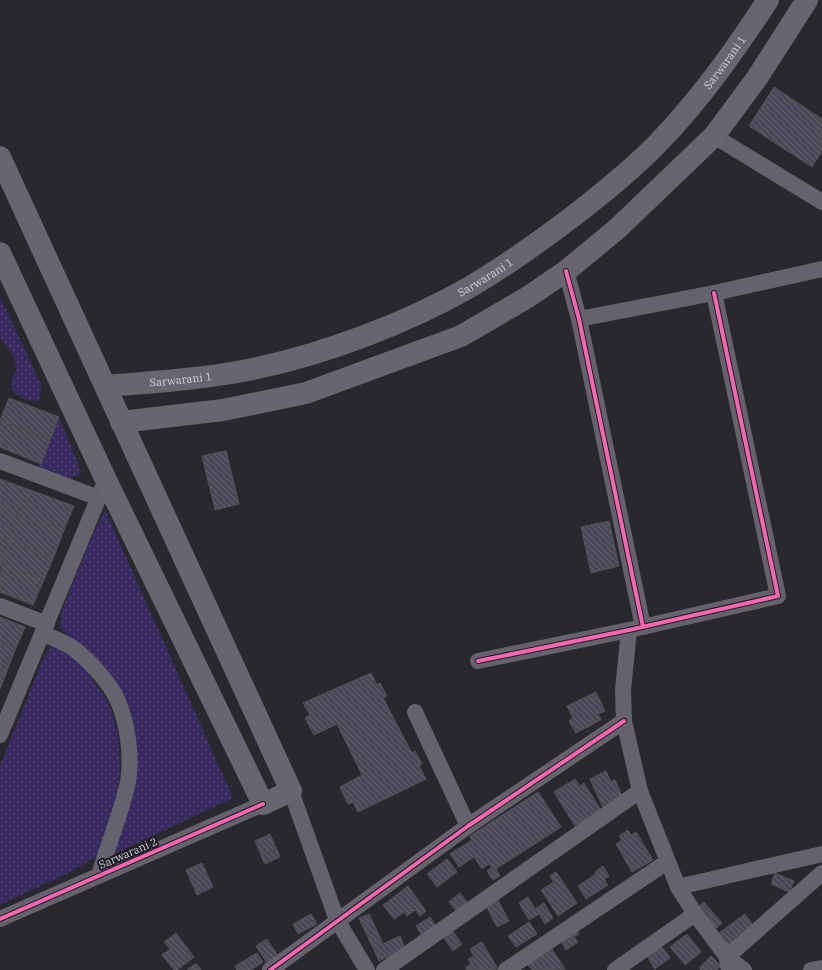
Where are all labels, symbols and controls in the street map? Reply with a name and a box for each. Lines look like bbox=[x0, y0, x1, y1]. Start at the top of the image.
street label: Sarwarani 1 bbox=[701, 33, 749, 92]
street label: Sarwarani 1 bbox=[455, 255, 516, 300]
street label: Sarwarani 1 bbox=[149, 369, 213, 389]
street label: Sarwarani 2 bbox=[96, 834, 160, 872]

